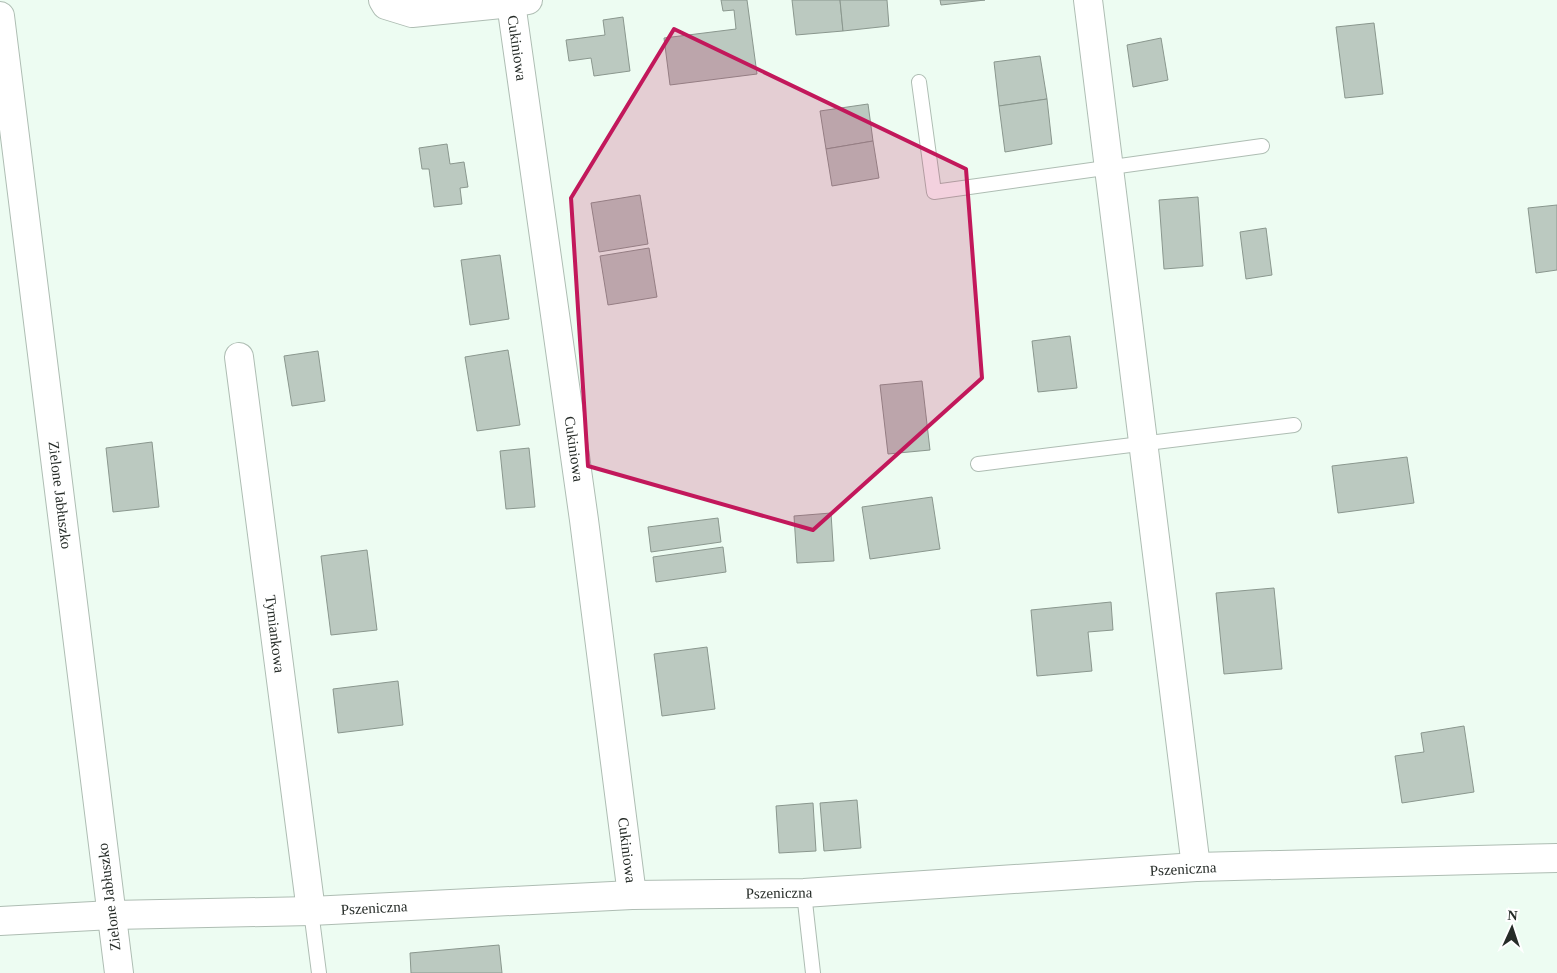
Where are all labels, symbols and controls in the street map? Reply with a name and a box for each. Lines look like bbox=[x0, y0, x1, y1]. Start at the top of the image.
street label: Cukiniowa bbox=[504, 14, 530, 82]
street label: Cukiniowa bbox=[561, 415, 587, 483]
street label: Zielone Jabłuszko bbox=[45, 440, 75, 550]
street label: Tymiankowa bbox=[262, 594, 288, 674]
street label: Cukiniowa bbox=[615, 816, 639, 884]
street label: Zielone Jabłuszko bbox=[94, 842, 124, 952]
street label: Pszeniczna bbox=[1149, 859, 1217, 879]
street label: Pszeniczna bbox=[746, 884, 813, 902]
street label: Pszeniczna bbox=[340, 898, 408, 918]
north arrow bbox=[1487, 903, 1537, 953]
text: N bbox=[1507, 908, 1518, 923]

